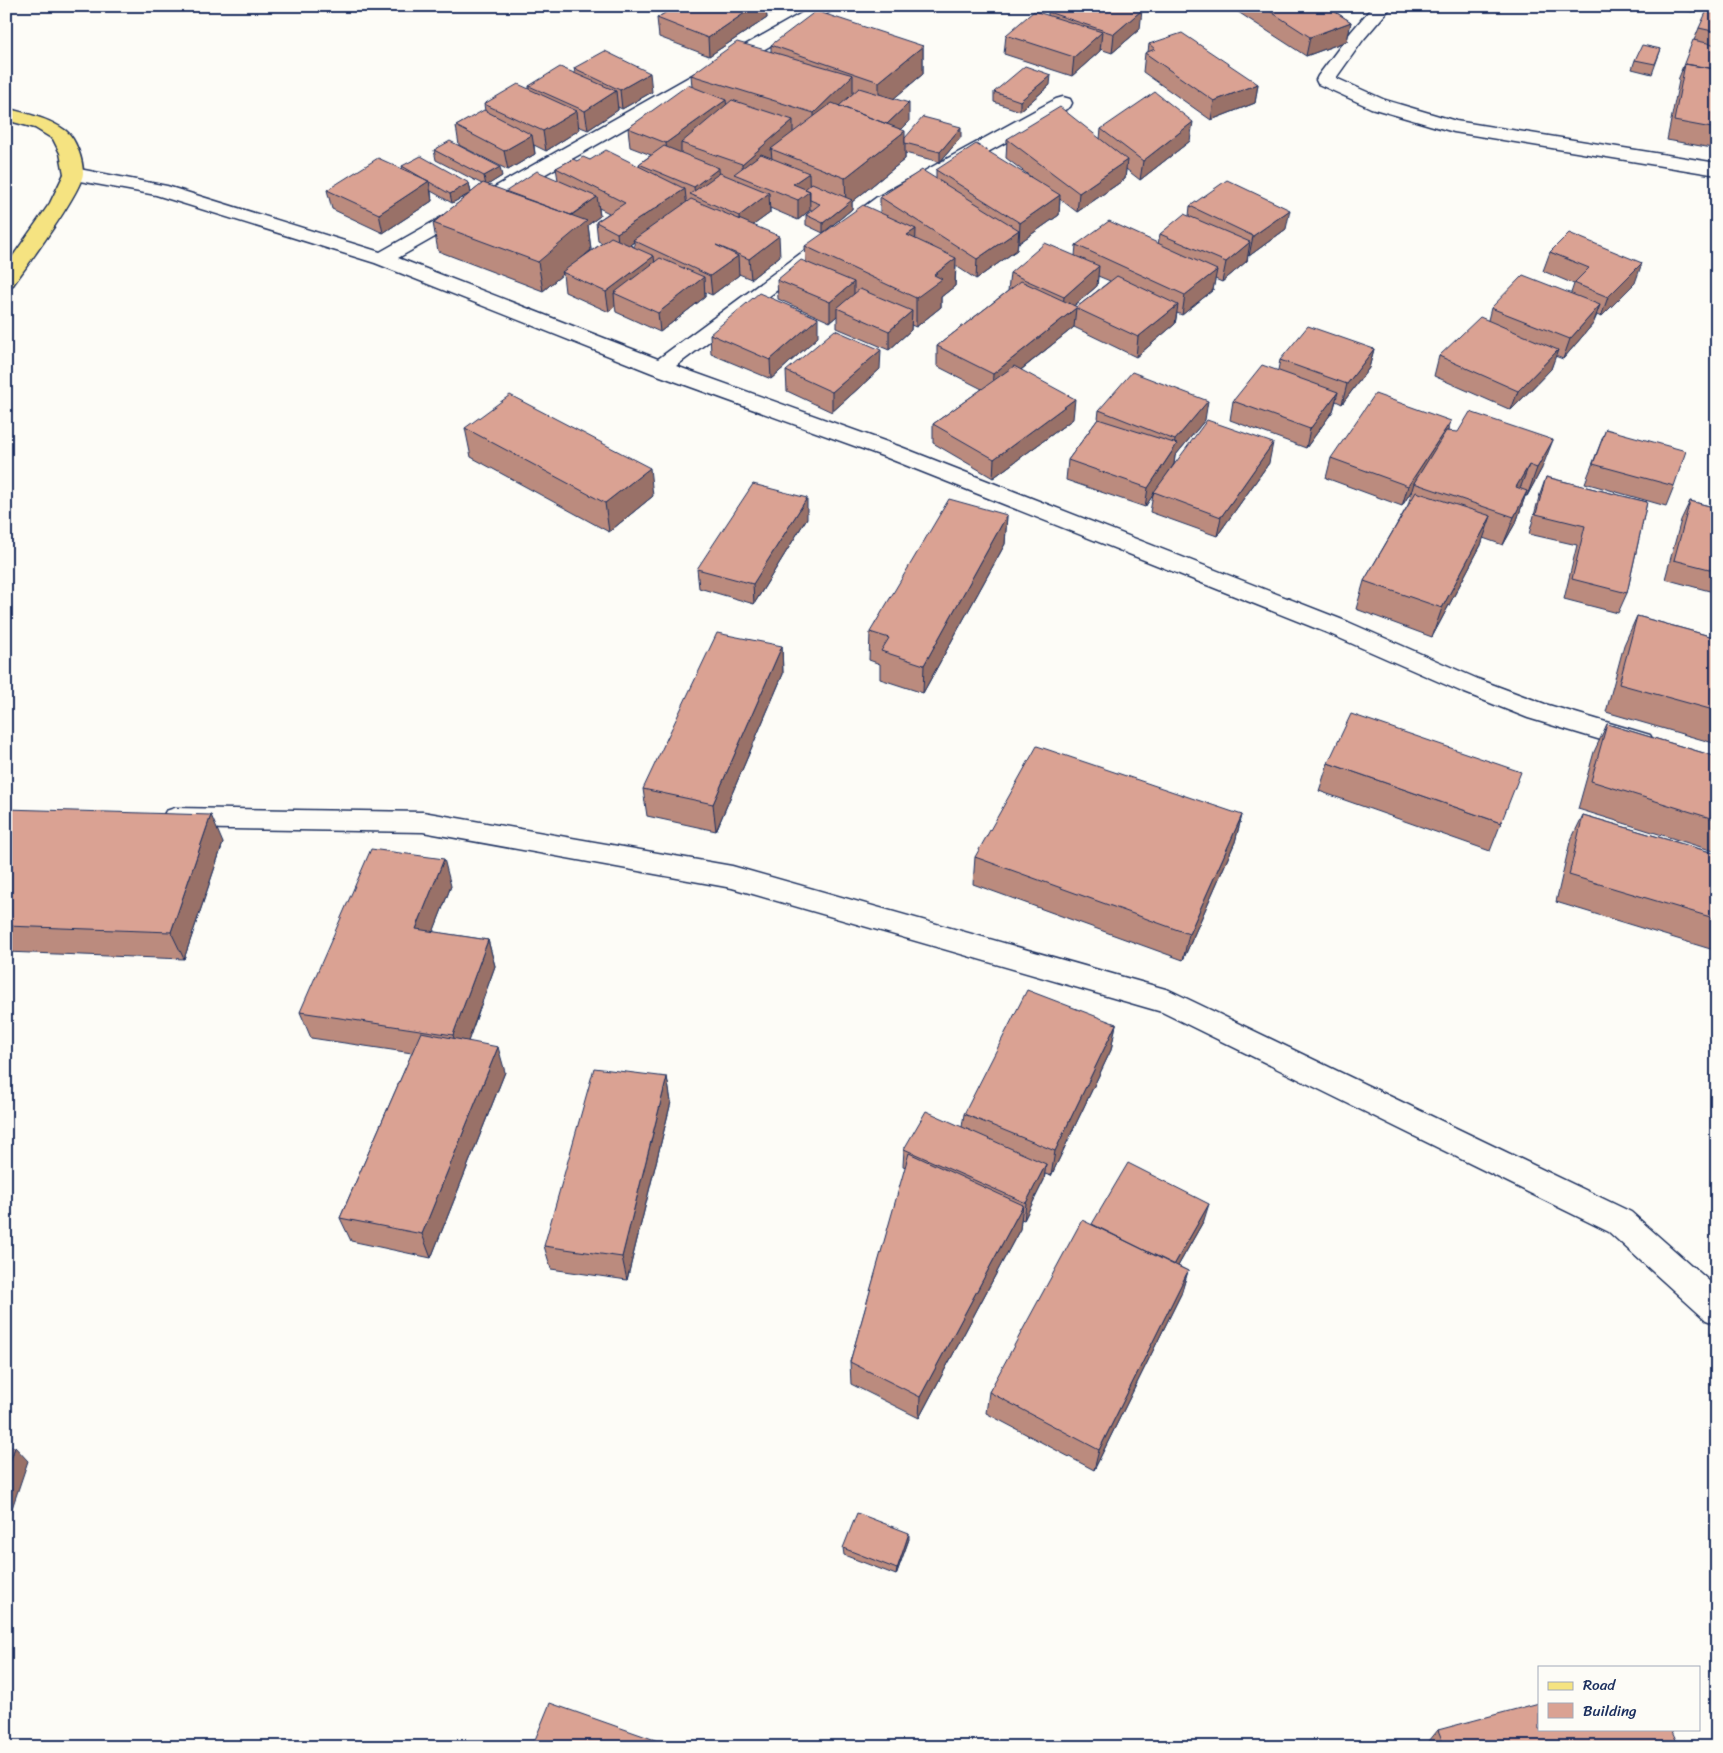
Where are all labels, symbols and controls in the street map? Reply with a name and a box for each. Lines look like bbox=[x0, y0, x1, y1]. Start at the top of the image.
legend bbox=[1538, 1666, 1700, 1730]
text: Road bbox=[1583, 1672, 1616, 1698]
text: Building bbox=[1583, 1698, 1637, 1724]

